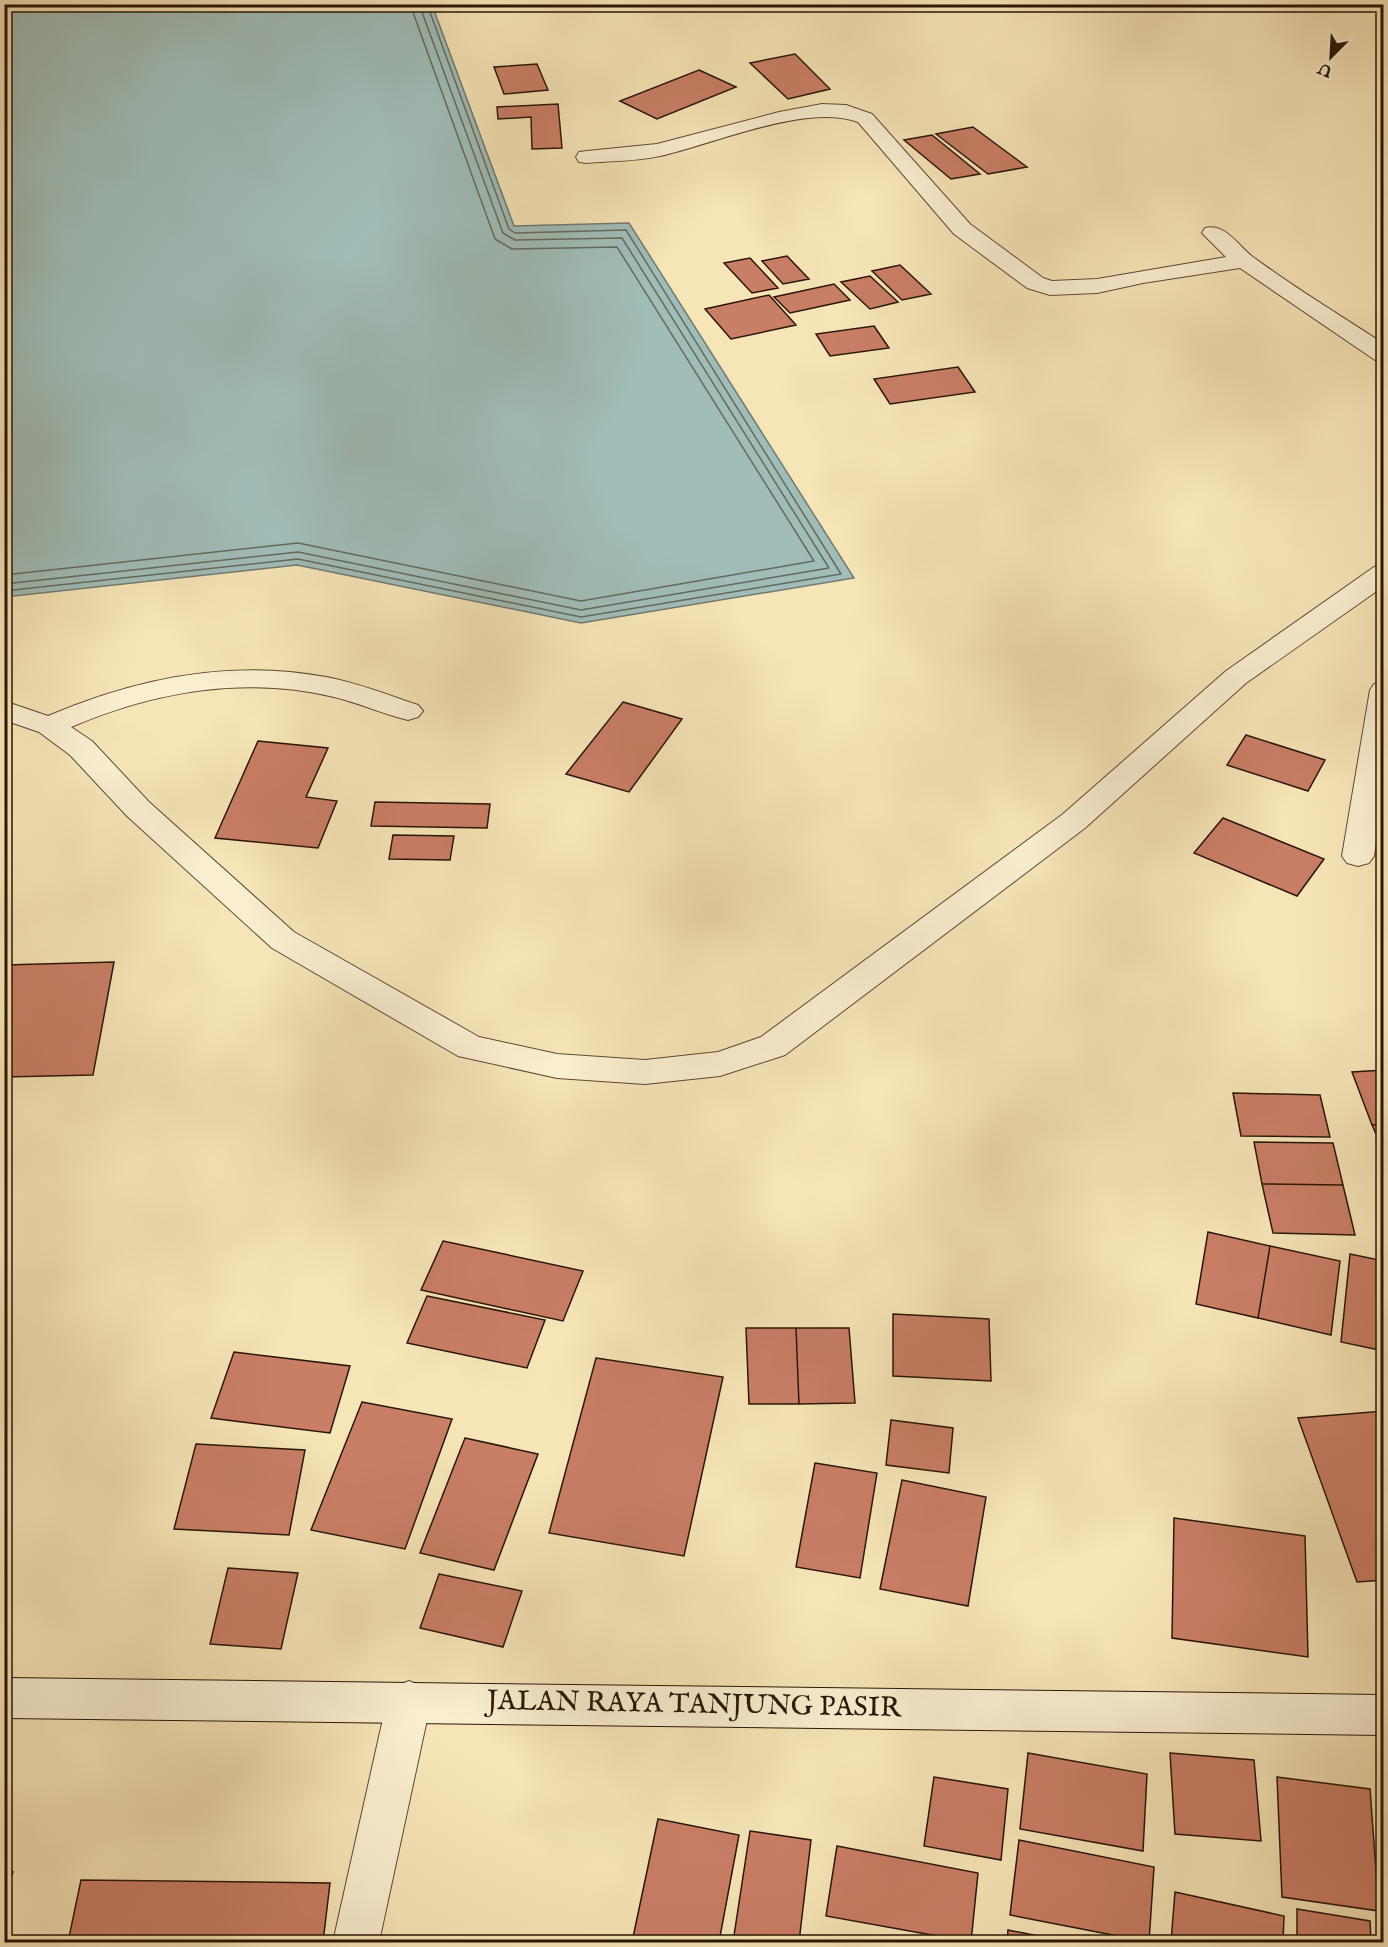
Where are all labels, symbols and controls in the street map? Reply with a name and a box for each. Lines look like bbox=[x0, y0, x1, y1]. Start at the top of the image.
north arrow bbox=[1301, 27, 1361, 87]
text: U bbox=[1315, 57, 1337, 81]
street label: JALAN RAYA TANJUNG PASIR bbox=[484, 1684, 902, 1726]

